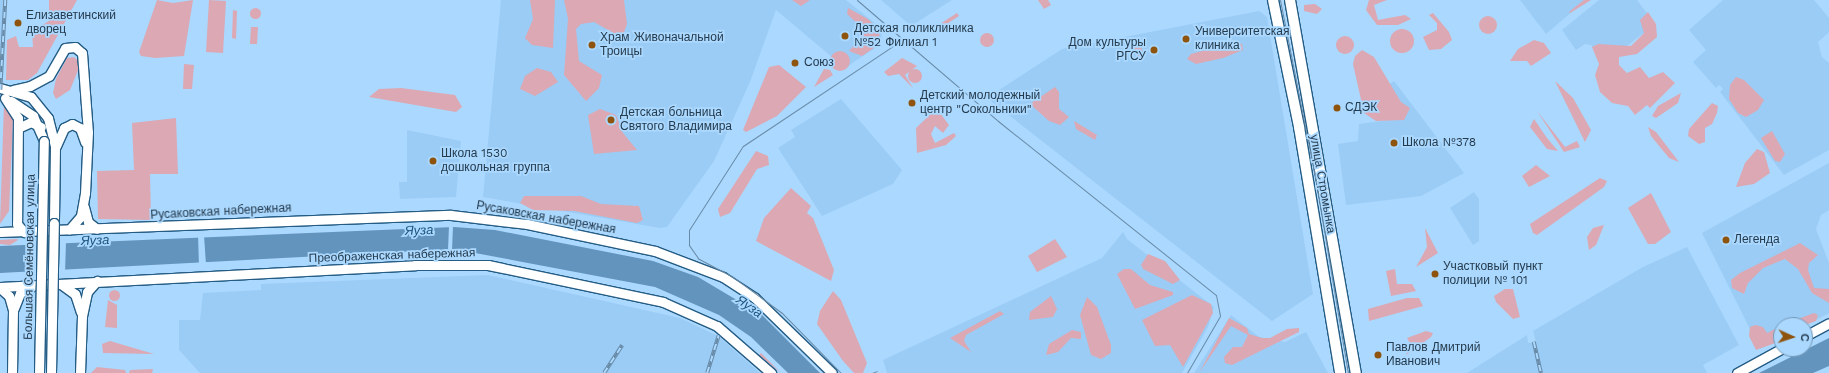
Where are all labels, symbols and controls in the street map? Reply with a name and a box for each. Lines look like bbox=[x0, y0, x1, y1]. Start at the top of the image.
place label: Елизаветинский дворец bbox=[26, 9, 116, 37]
marker: Елизаветинский дворец bbox=[13, 18, 23, 28]
place label: Детская поликлиника №52 Филиал 1 bbox=[854, 22, 974, 50]
place label: Университетская клиника bbox=[1195, 25, 1289, 53]
marker: Детская поликлиника №52 Филиал 1 bbox=[839, 30, 851, 42]
place label: Храм Живоначальной Троицы bbox=[600, 31, 724, 59]
marker: Университетская клиника bbox=[1180, 33, 1192, 45]
place label: Дом культуры РГСУ bbox=[1068, 36, 1146, 64]
marker: Храм Живоначальной Троицы bbox=[587, 40, 597, 50]
marker: Дом культуры РГСУ bbox=[1149, 45, 1159, 55]
place label: Союз bbox=[804, 56, 834, 70]
marker: Союз bbox=[789, 57, 801, 69]
place label: Детский молодежный центр "Сокольники" bbox=[920, 89, 1040, 117]
marker: Детский молодежный центр "Сокольники" bbox=[907, 98, 917, 108]
place label: СДЭК bbox=[1345, 101, 1377, 115]
marker: СДЭК bbox=[1332, 103, 1342, 113]
place label: Детская больница Святого Владимира bbox=[620, 106, 732, 134]
marker: Детская больница Святого Владимира bbox=[605, 114, 617, 126]
street label: улица Стромынка bbox=[1306, 133, 1338, 235]
place label: Школа №378 bbox=[1402, 136, 1476, 150]
marker: Школа №378 bbox=[1389, 138, 1399, 148]
place label: Школа 1530 дошкольная группа bbox=[441, 147, 550, 175]
marker: Школа 1530 дошкольная группа bbox=[428, 156, 438, 166]
street label: Большая Семёновская улица bbox=[21, 174, 39, 340]
street label: Русаковская набережная bbox=[475, 199, 617, 237]
street label: Русаковская набережная bbox=[150, 201, 292, 223]
water label: Яуза bbox=[404, 223, 434, 239]
water label: Яуза bbox=[80, 233, 110, 249]
place label: Легенда bbox=[1734, 233, 1780, 247]
marker: Легенда bbox=[1721, 235, 1731, 245]
street label: Преображенская набережная bbox=[308, 246, 476, 266]
place label: Участковый пункт полиции № 101 bbox=[1443, 260, 1543, 288]
marker: Участковый пункт полиции № 101 bbox=[1430, 269, 1440, 279]
water label: Яуза bbox=[733, 292, 765, 322]
north arrow bbox=[1773, 317, 1813, 357]
text: С bbox=[1798, 333, 1811, 342]
place label: Павлов Дмитрий Иванович bbox=[1386, 341, 1480, 369]
marker: Павлов Дмитрий Иванович bbox=[1373, 350, 1383, 360]

